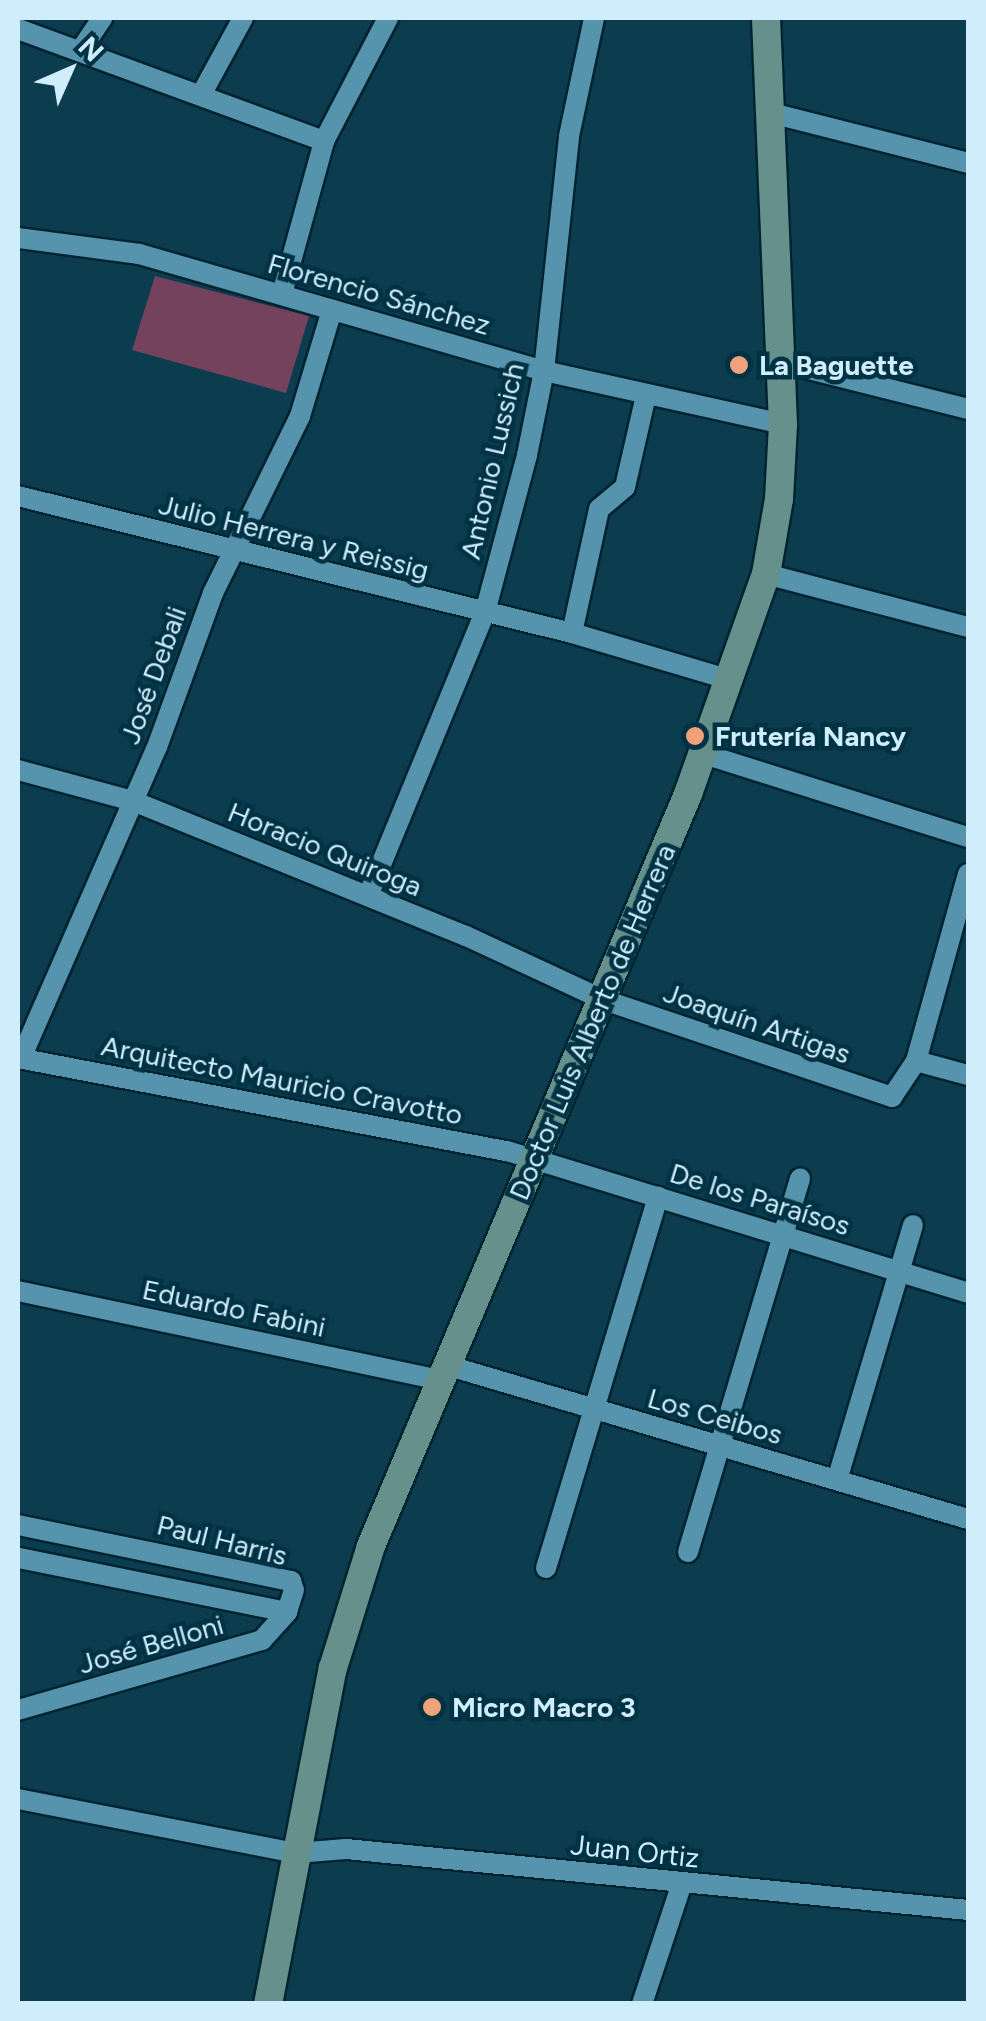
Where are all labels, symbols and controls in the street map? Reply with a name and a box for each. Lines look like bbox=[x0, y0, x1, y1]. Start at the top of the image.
north arrow bbox=[20, 20, 120, 120]
text: N bbox=[72, 29, 111, 68]
street label: Florencio Sánchez bbox=[264, 246, 494, 342]
place label: La Baguette bbox=[759, 348, 914, 382]
marker: La Baguette bbox=[728, 354, 750, 376]
street label: Antonio Lussich bbox=[453, 360, 531, 562]
street label: Julio Herrera y Reissig bbox=[156, 487, 432, 587]
street label: José Debali bbox=[113, 602, 193, 748]
place label: Frutería Nancy bbox=[715, 719, 906, 753]
marker: Frutería Nancy bbox=[684, 725, 706, 747]
street label: Horacio Quiroga bbox=[223, 795, 427, 903]
street label: Doctor Luis Alberto de Herrera bbox=[502, 839, 682, 1205]
street label: Joaquín Artigas bbox=[659, 975, 855, 1071]
street label: Arquitecto Mauricio Cravotto bbox=[99, 1028, 465, 1132]
street label: De los Paraísos bbox=[666, 1156, 854, 1242]
street label: Eduardo Fabini bbox=[139, 1272, 329, 1344]
street label: Los Ceibos bbox=[644, 1381, 786, 1451]
street label: Paul Harris bbox=[154, 1508, 290, 1572]
street label: José Belloni bbox=[75, 1607, 227, 1681]
place label: Micro Macro 3 bbox=[452, 1690, 635, 1724]
marker: Micro Macro 3 bbox=[421, 1696, 443, 1718]
street label: Juan Ortiz bbox=[569, 1828, 701, 1874]

